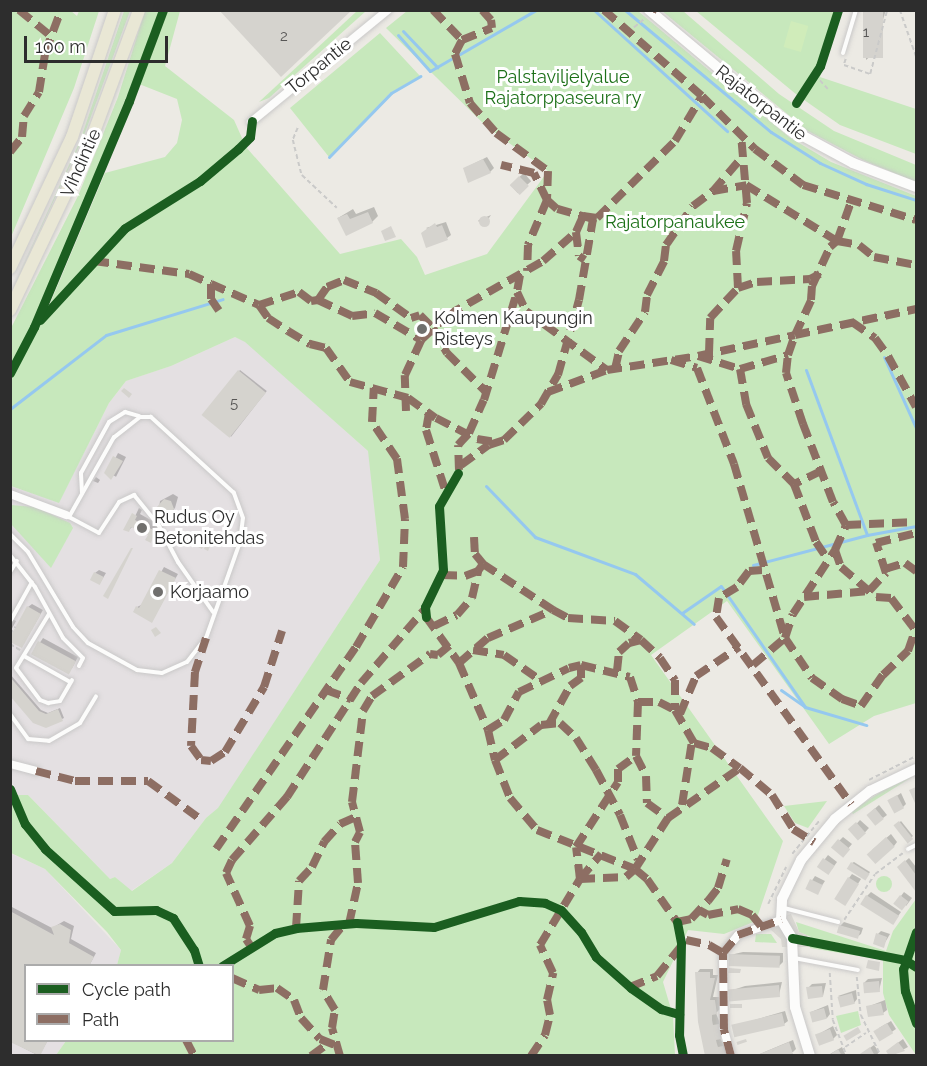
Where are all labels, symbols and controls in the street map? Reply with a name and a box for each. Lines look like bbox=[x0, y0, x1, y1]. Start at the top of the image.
scale bar bbox=[27, 24, 171, 62]
house number: 1 bbox=[863, 24, 869, 42]
house number: 2 bbox=[280, 28, 288, 46]
street label: Torpantie bbox=[282, 33, 356, 99]
text: 100 m bbox=[35, 36, 86, 57]
street label: Rajatorpantie bbox=[711, 61, 811, 145]
park label: Palstaviljelyalue Rajatorppaseura ry bbox=[485, 67, 641, 110]
street label: Vihdintie bbox=[56, 125, 106, 201]
park label: Rajatorpanaukee bbox=[605, 211, 745, 233]
place label: Kolmen Kaupungin Risteys bbox=[434, 308, 593, 350]
marker: Kolmen Kaupungin Risteys bbox=[415, 322, 429, 336]
house number: 5 bbox=[230, 395, 238, 413]
place label: Rudus Oy Betonitehdas bbox=[154, 507, 264, 550]
marker: Rudus Oy Betonitehdas bbox=[135, 521, 149, 535]
place label: Korjaamo bbox=[170, 581, 249, 603]
marker: Korjaamo bbox=[151, 585, 165, 599]
legend bbox=[24, 964, 234, 1042]
text: Cycle path bbox=[82, 979, 171, 1000]
text: Path bbox=[82, 1009, 119, 1030]

